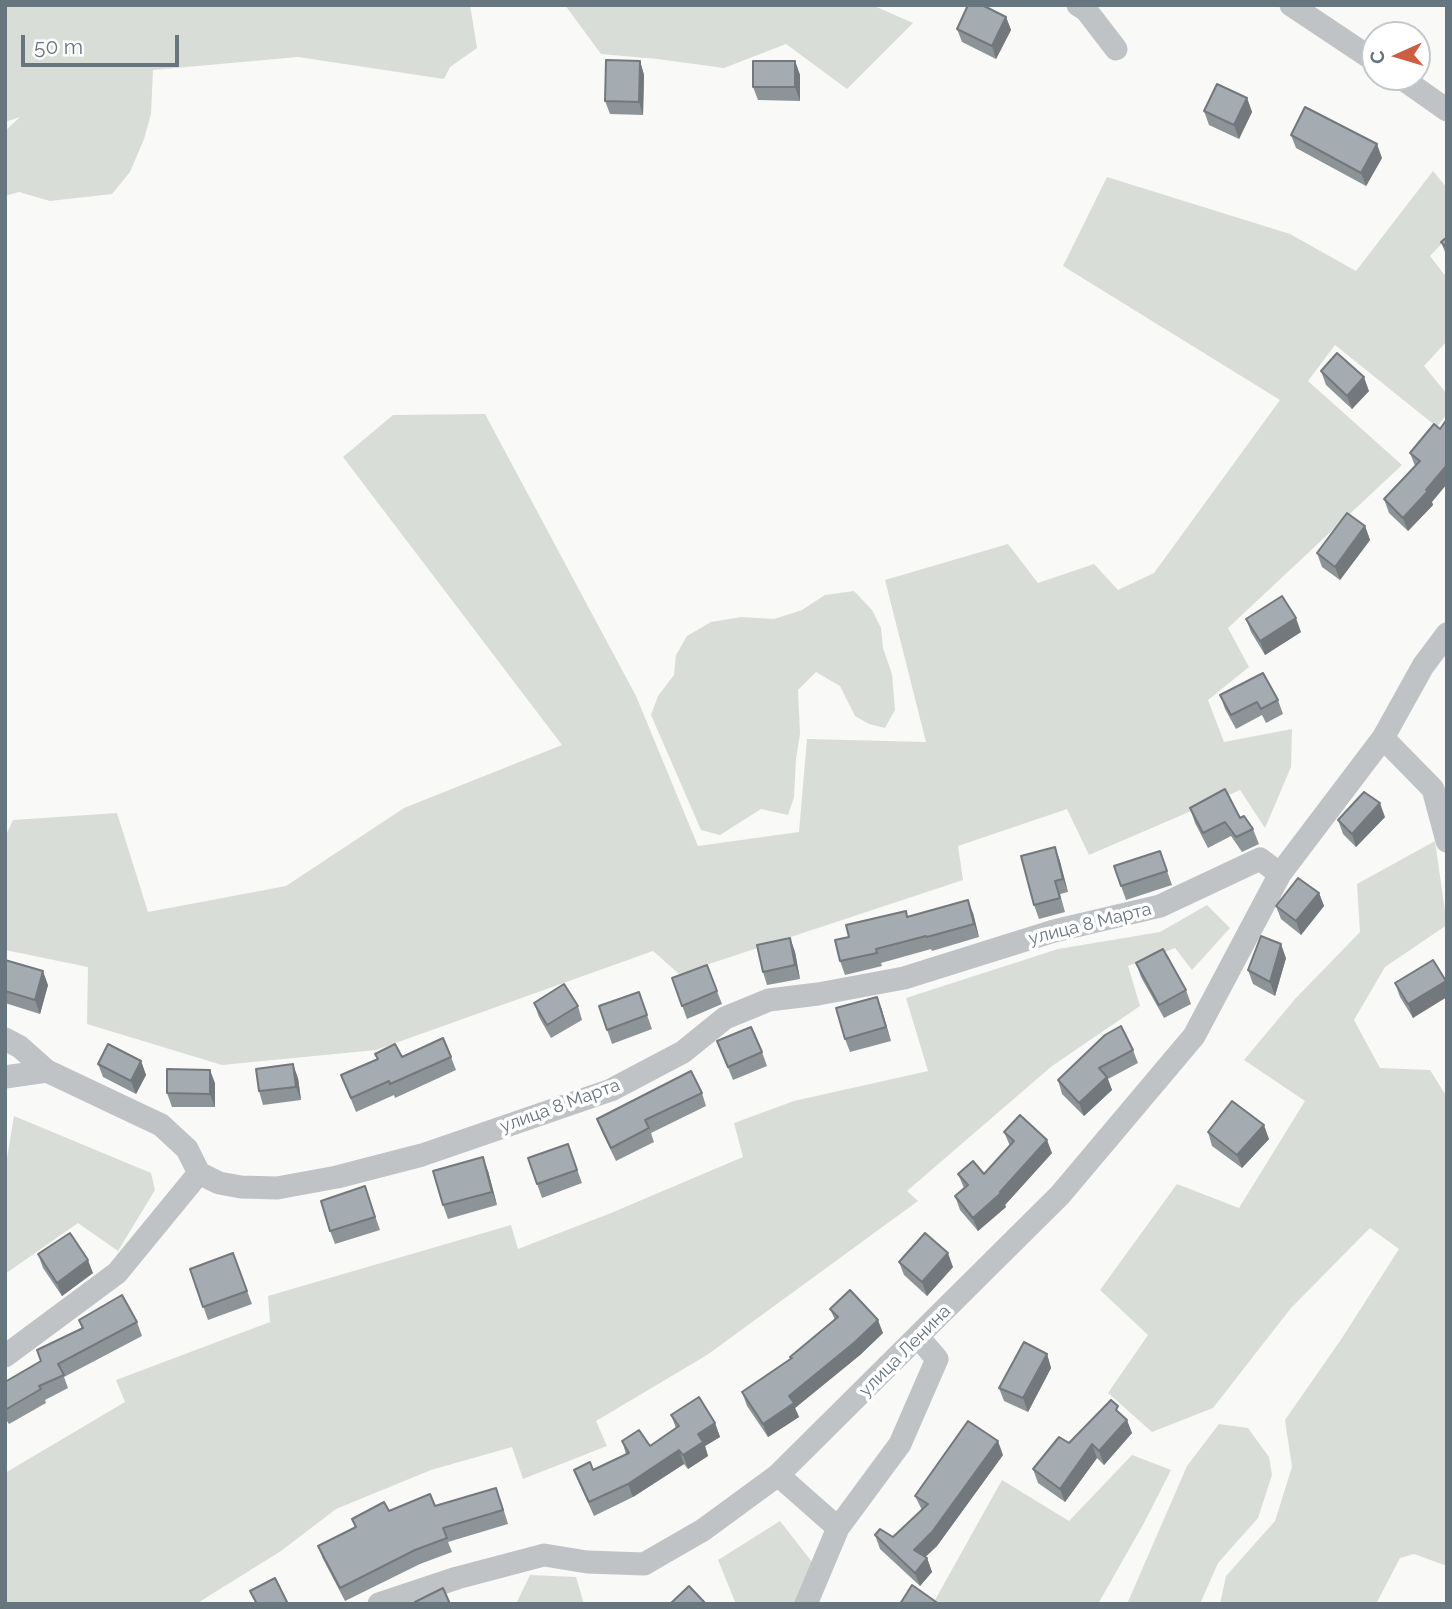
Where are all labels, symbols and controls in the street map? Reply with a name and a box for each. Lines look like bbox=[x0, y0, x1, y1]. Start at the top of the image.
scale bar bbox=[24, 21, 182, 65]
north arrow bbox=[1361, 21, 1431, 91]
text: 50 m bbox=[34, 34, 83, 59]
text: С bbox=[1366, 50, 1388, 65]
street label: улица 8 Марта bbox=[1026, 898, 1154, 950]
street label: улица 8 Марта bbox=[497, 1074, 623, 1138]
street label: улица Ленина bbox=[855, 1301, 955, 1401]

